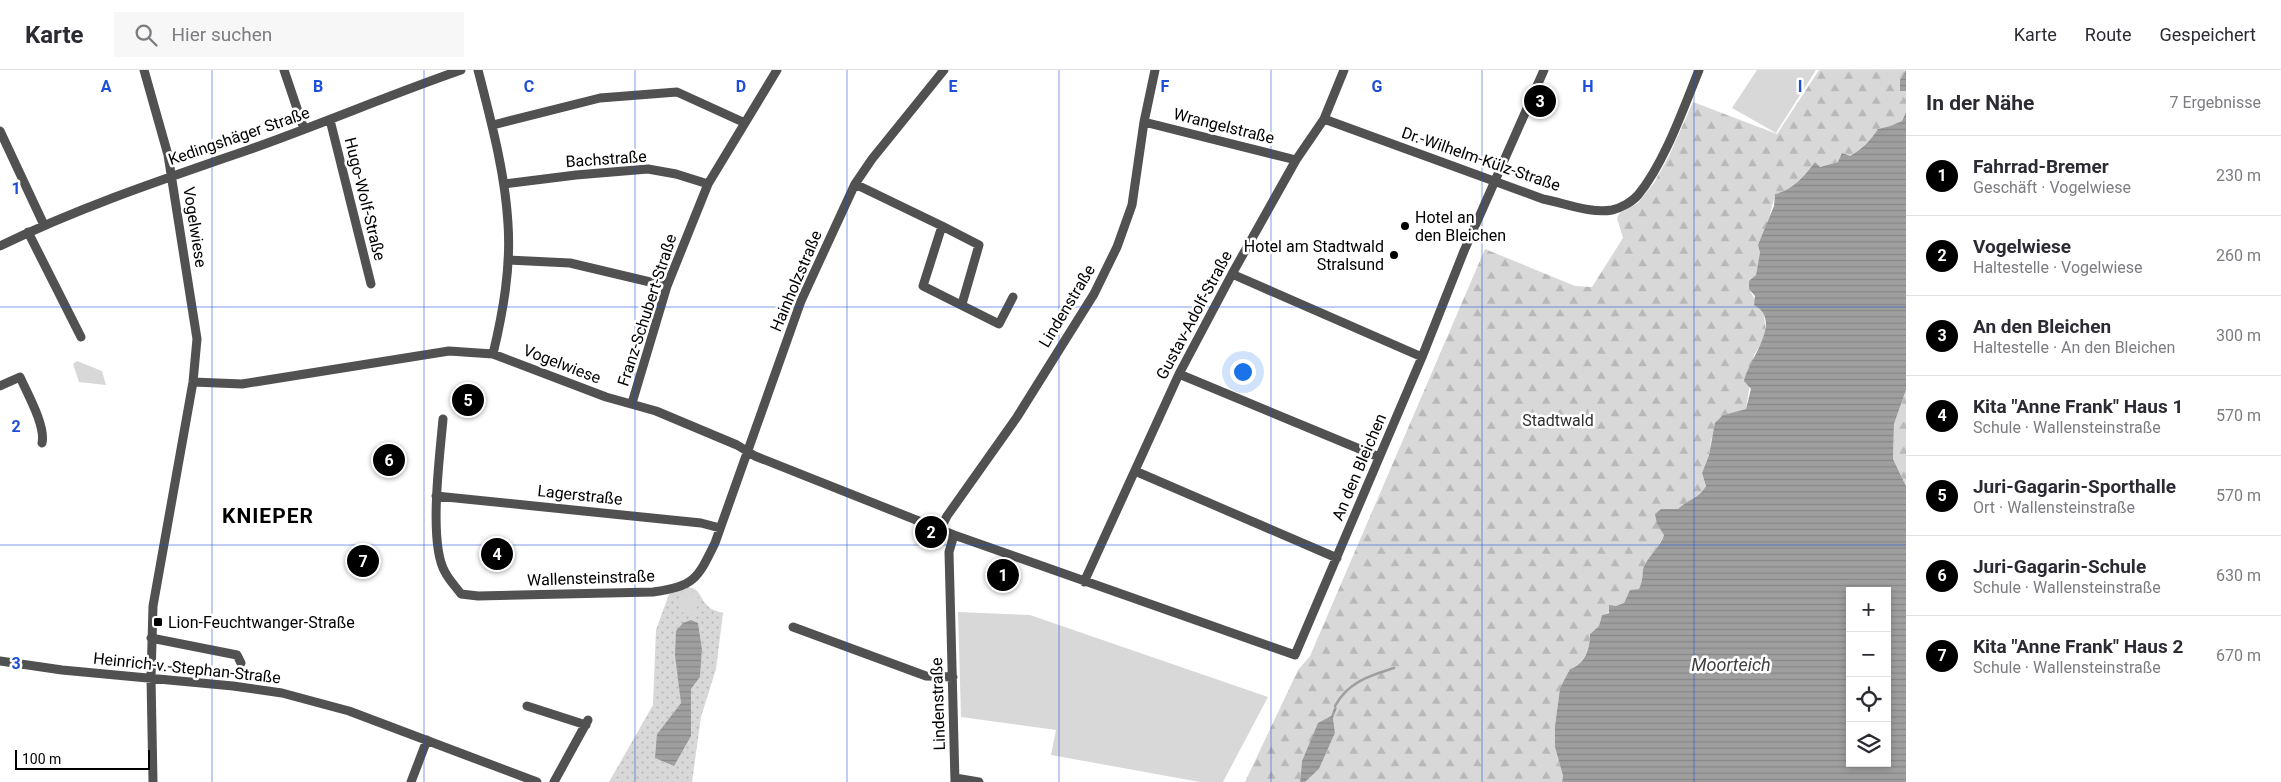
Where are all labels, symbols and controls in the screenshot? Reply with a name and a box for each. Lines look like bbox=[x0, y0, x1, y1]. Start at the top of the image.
search box bbox=[114, 12, 464, 57]
text: Karte bbox=[25, 21, 84, 49]
icon: search bbox=[132, 21, 160, 49]
text: Hier suchen bbox=[172, 23, 272, 46]
text: Karte bbox=[2014, 24, 2057, 45]
text: Route bbox=[2085, 24, 2132, 45]
text: Gespeichert bbox=[2160, 24, 2256, 45]
text: A bbox=[101, 77, 112, 96]
text: B bbox=[313, 77, 323, 96]
text: C bbox=[524, 77, 534, 96]
text: D bbox=[736, 77, 746, 96]
text: E bbox=[949, 77, 958, 96]
text: F bbox=[1161, 77, 1170, 96]
text: G bbox=[1372, 77, 1383, 96]
text: H bbox=[1582, 77, 1594, 96]
text: I bbox=[1798, 77, 1802, 96]
pin: 3 bbox=[1524, 82, 1556, 120]
text: In der Nähe bbox=[1926, 91, 2034, 115]
text: 7 Ergebnisse bbox=[2169, 93, 2261, 112]
street label: Kedingshäger Straße bbox=[166, 103, 312, 169]
street label: Wrangelstraße bbox=[1172, 104, 1276, 148]
street label: Dr.-Wilhelm-Külz-Straße bbox=[1399, 123, 1563, 195]
street label: Hugo-Wolf-Straße bbox=[341, 135, 389, 263]
street label: Bachstraße bbox=[565, 147, 647, 171]
text: Fahrrad-Bremer bbox=[1973, 155, 2109, 178]
text: 1 bbox=[1937, 166, 1947, 185]
text: 230 m bbox=[2216, 166, 2261, 185]
text: Geschäft · Vogelwiese bbox=[1973, 178, 2131, 197]
text: 1 bbox=[11, 179, 21, 198]
street label: Vogelwiese bbox=[179, 185, 211, 269]
place label: Hotel an den Bleichen bbox=[1415, 208, 1506, 245]
marker: Hotel an den Bleichen bbox=[1399, 220, 1411, 232]
street label: Hainholzstraße bbox=[766, 228, 826, 334]
street label: Franz-Schubert-Straße bbox=[613, 232, 681, 388]
text: Vogelwiese bbox=[1973, 235, 2071, 258]
place label: Hotel am Stadtwald Stralsund bbox=[1244, 237, 1384, 274]
text: 2 bbox=[1937, 246, 1947, 265]
text: 260 m bbox=[2216, 246, 2261, 265]
street label: Gustav-Adolf-Straße bbox=[1152, 247, 1236, 383]
marker: Hotel am Stadtwald Stralsund bbox=[1388, 249, 1400, 261]
text: Haltestelle · Vogelwiese bbox=[1973, 258, 2143, 277]
street label: Lindenstraße bbox=[1035, 261, 1099, 351]
text: An den Bleichen bbox=[1973, 315, 2111, 338]
text: 3 bbox=[1937, 326, 1947, 345]
text: 300 m bbox=[2216, 326, 2261, 345]
text: Haltestelle · An den Bleichen bbox=[1973, 338, 2175, 357]
street label: Vogelwiese bbox=[521, 341, 603, 387]
your location bbox=[1230, 359, 1256, 385]
pin: 5 bbox=[452, 381, 484, 419]
text: Kita "Anne Frank" Haus 1 bbox=[1973, 395, 2183, 418]
text: 4 bbox=[1937, 406, 1947, 425]
text: 570 m bbox=[2216, 406, 2261, 425]
street label: An den Bleichen bbox=[1328, 411, 1390, 523]
park label: Stadtwald bbox=[1522, 411, 1594, 430]
text: 2 bbox=[11, 417, 21, 436]
text: Schule · Wallensteinstraße bbox=[1973, 418, 2161, 437]
pin: 6 bbox=[373, 441, 405, 479]
text: Juri-Gagarin-Sporthalle bbox=[1973, 475, 2176, 498]
street label: Lagerstraße bbox=[536, 481, 624, 509]
text: 5 bbox=[1937, 486, 1947, 505]
text: 570 m bbox=[2216, 486, 2261, 505]
text: Ort · Wallensteinstraße bbox=[1973, 498, 2135, 517]
district label: KNIEPER bbox=[222, 504, 314, 528]
pin: 2 bbox=[915, 513, 947, 551]
pin: 4 bbox=[481, 535, 513, 573]
pin: 7 bbox=[347, 542, 379, 580]
text: Juri-Gagarin-Schule bbox=[1973, 555, 2146, 578]
pin: 1 bbox=[987, 556, 1019, 594]
street label: Wallensteinstraße bbox=[527, 566, 655, 590]
text: 6 bbox=[1937, 566, 1947, 585]
text: 630 m bbox=[2216, 566, 2261, 585]
text: Schule · Wallensteinstraße bbox=[1973, 578, 2161, 597]
map controls bbox=[1846, 587, 1891, 767]
button: + bbox=[1846, 587, 1891, 632]
place label: Lion-Feuchtwanger-Straße bbox=[168, 613, 355, 632]
marker: Lion-Feuchtwanger-Straße bbox=[152, 616, 164, 628]
button: − bbox=[1846, 632, 1891, 677]
text: Kita "Anne Frank" Haus 2 bbox=[1973, 635, 2183, 658]
text: 7 bbox=[1937, 646, 1947, 665]
text: 670 m bbox=[2216, 646, 2261, 665]
street label: Heinrich-v.-Stephan-Straße bbox=[92, 649, 282, 687]
text: 3 bbox=[11, 654, 21, 673]
water label: Moorteich bbox=[1691, 654, 1771, 675]
street label: Lindenstraße bbox=[927, 657, 949, 751]
text: Schule · Wallensteinstraße bbox=[1973, 658, 2161, 677]
button: locate bbox=[1846, 677, 1891, 722]
button: layers bbox=[1846, 722, 1891, 767]
scale bar bbox=[15, 747, 150, 770]
text: 100 m bbox=[22, 751, 61, 767]

